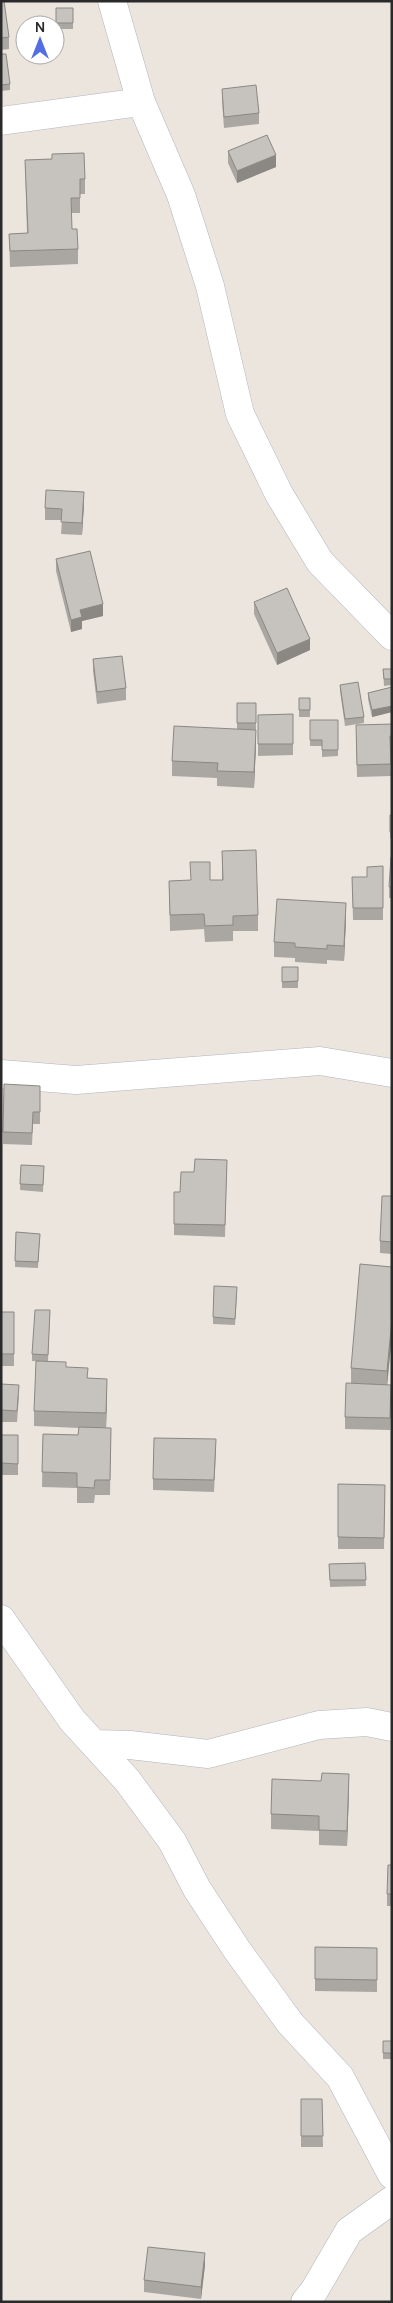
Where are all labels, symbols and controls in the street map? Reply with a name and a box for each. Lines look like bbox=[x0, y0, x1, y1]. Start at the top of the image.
north arrow bbox=[15, 15, 65, 65]
text: N bbox=[35, 17, 45, 36]

